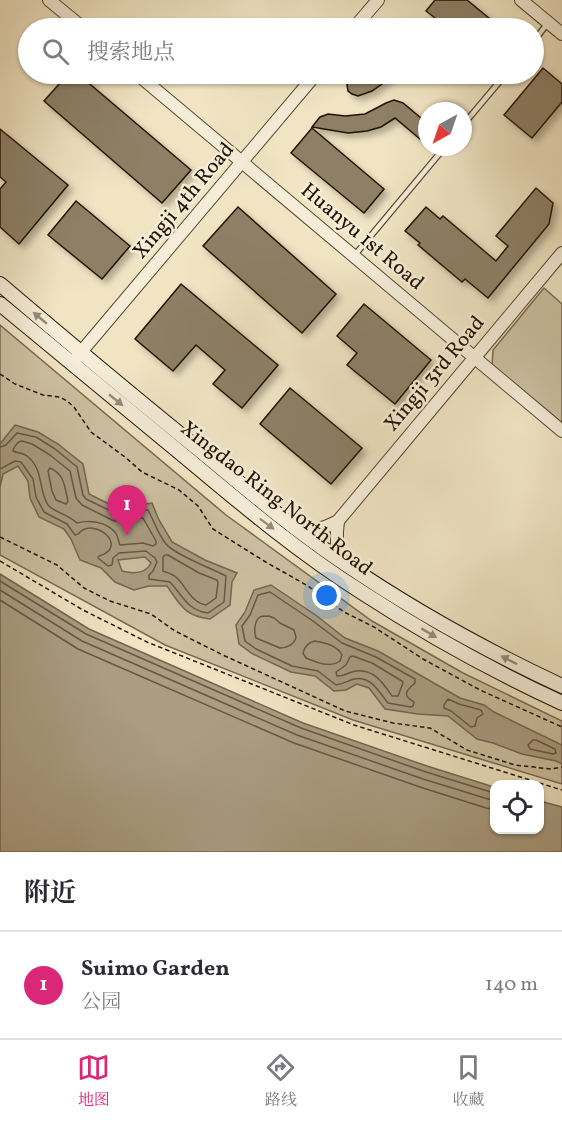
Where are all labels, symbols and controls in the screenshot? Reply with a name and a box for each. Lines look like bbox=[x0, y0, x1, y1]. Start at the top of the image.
search box bbox=[18, 18, 544, 84]
icon: search bbox=[39, 35, 72, 68]
text: 搜索地点 bbox=[87, 38, 175, 69]
north arrow bbox=[418, 102, 472, 156]
street label: Xingji 4th Road bbox=[127, 136, 241, 266]
street label: Huanyu 1st Road bbox=[294, 177, 430, 297]
street label: Xingji 3rd Road bbox=[378, 310, 492, 438]
one-way arrow bbox=[32, 312, 48, 325]
one-way arrow bbox=[109, 394, 124, 406]
street label: Xingdao Ring North Road bbox=[174, 415, 378, 583]
pin: 1 bbox=[108, 486, 146, 535]
one-way arrow bbox=[260, 517, 275, 529]
your location bbox=[312, 581, 341, 610]
one-way arrow bbox=[421, 628, 438, 638]
one-way arrow bbox=[501, 655, 518, 665]
map controls bbox=[490, 780, 544, 834]
button: locate bbox=[490, 780, 544, 834]
text: 附近 bbox=[24, 876, 76, 912]
text: Suimo Garden bbox=[81, 954, 230, 985]
text: 1 bbox=[39, 971, 48, 999]
text: 140 m bbox=[485, 971, 538, 999]
text: 公园 bbox=[81, 989, 121, 1017]
tab: 地图 bbox=[77, 1051, 110, 1112]
tab: 路线 bbox=[264, 1051, 297, 1112]
tab: 收藏 bbox=[452, 1051, 485, 1112]

